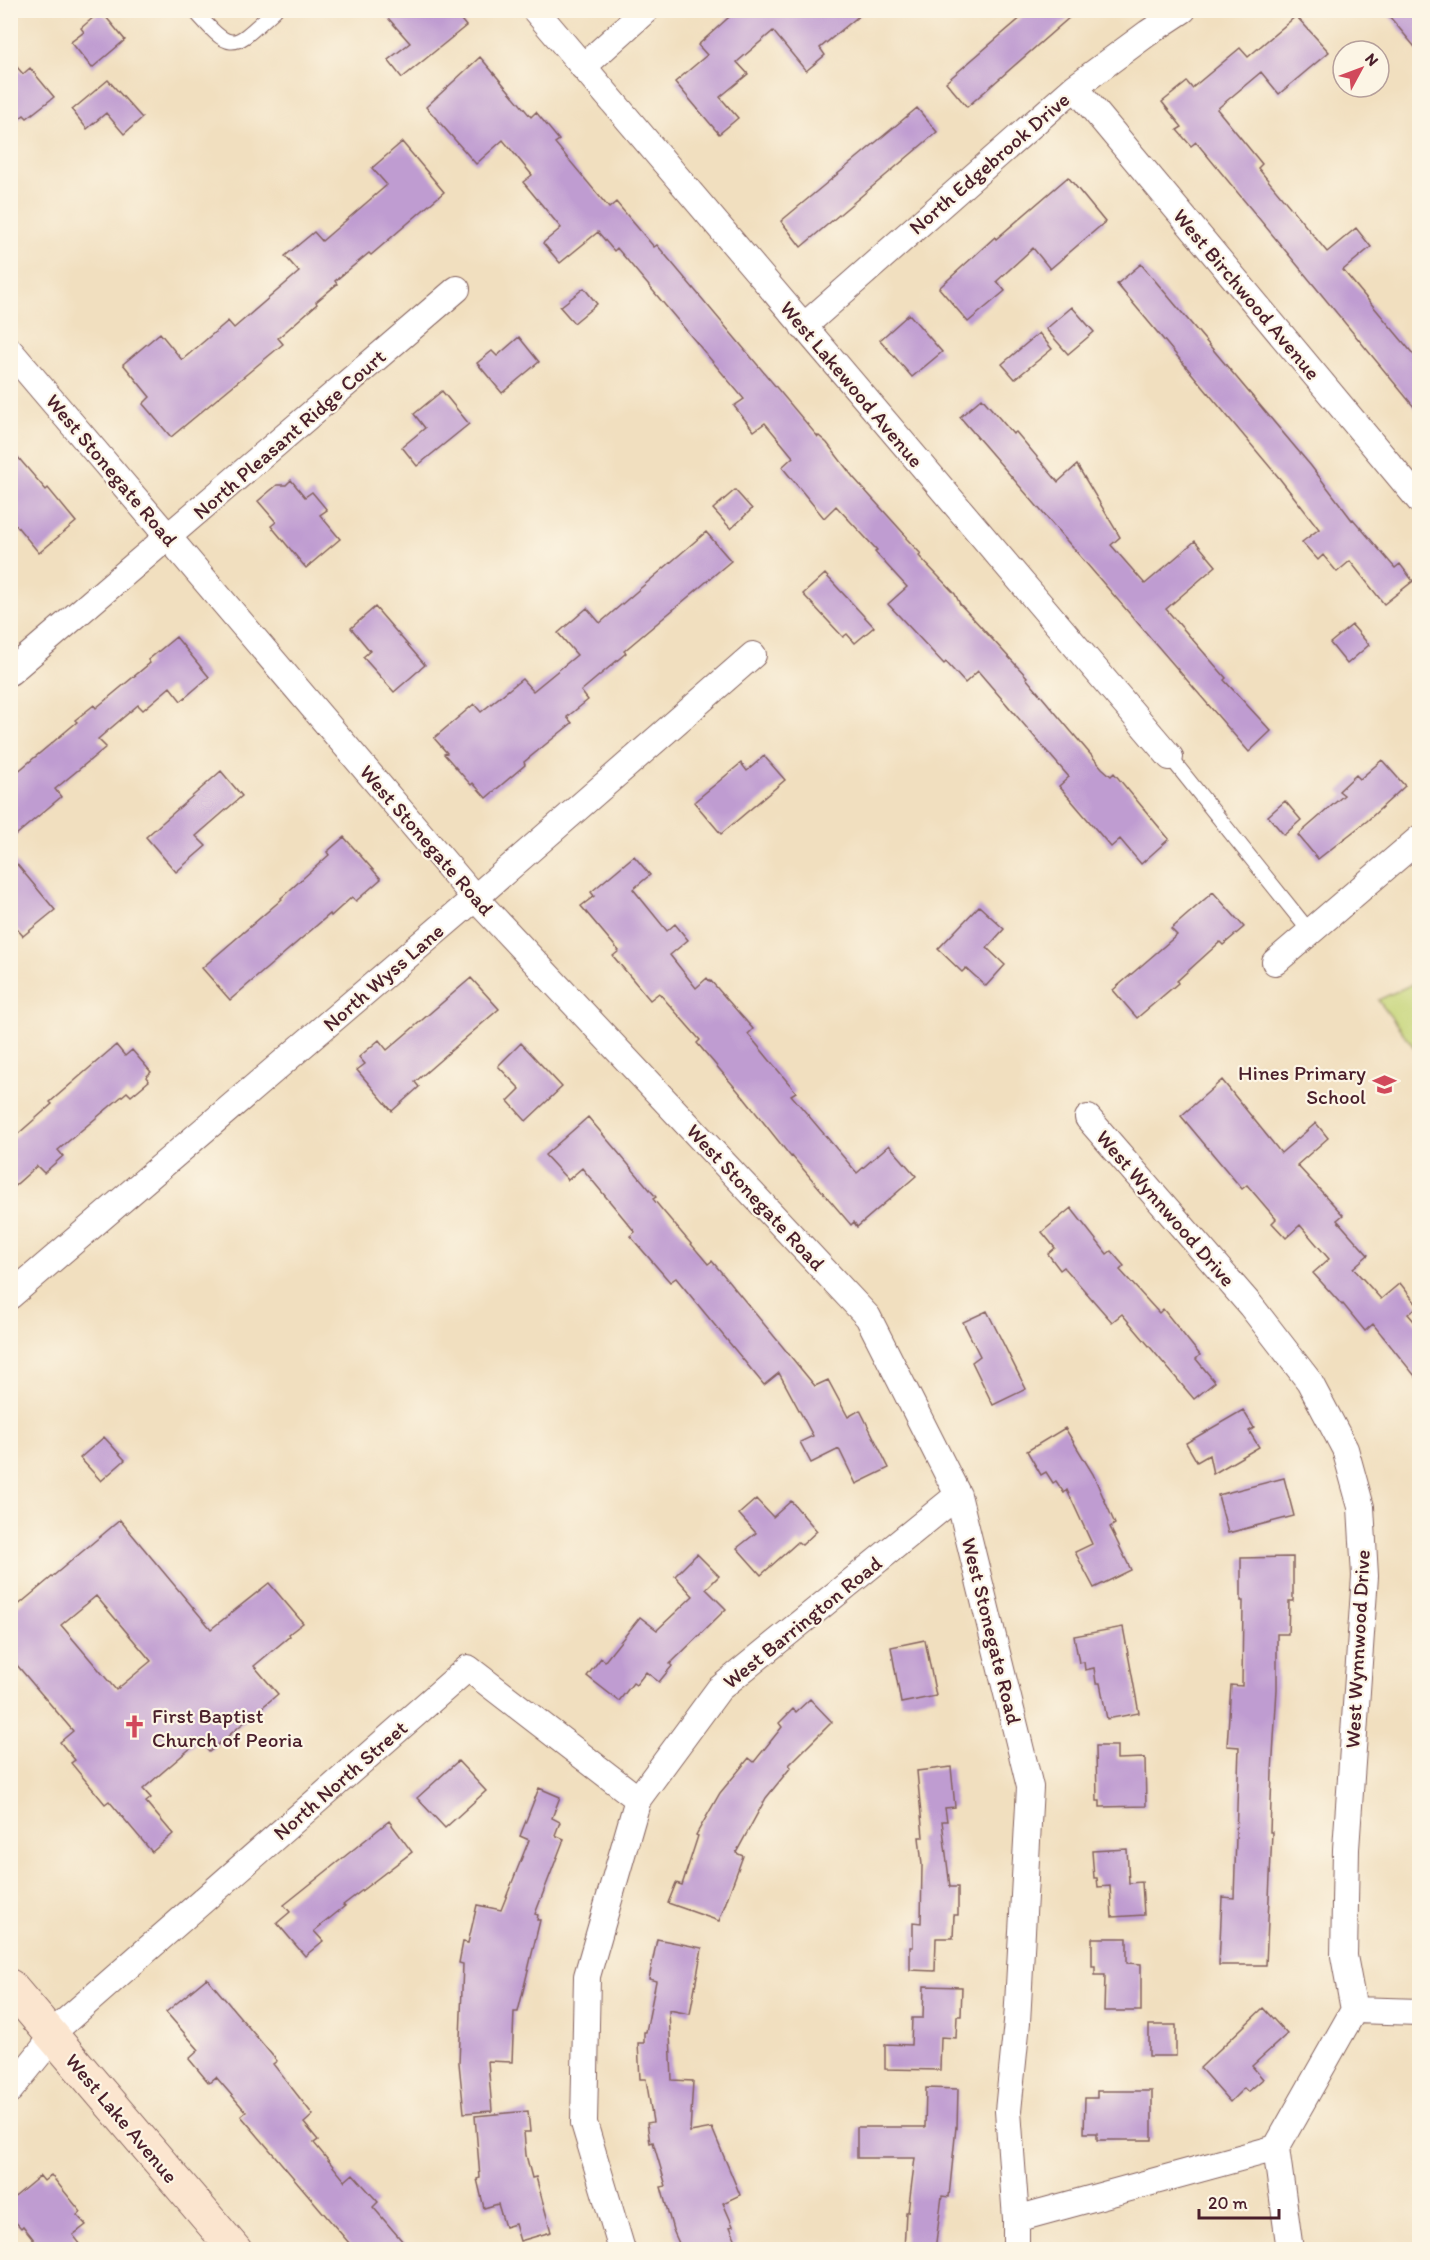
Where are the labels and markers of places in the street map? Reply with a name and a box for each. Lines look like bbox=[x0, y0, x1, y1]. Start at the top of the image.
place label: Hines Primary School bbox=[1238, 1060, 1366, 1109]
school or university icon: Hines Primary School bbox=[1371, 1071, 1397, 1097]
place label: First Baptist Church of Peoria bbox=[152, 1703, 303, 1752]
church icon: First Baptist Church of Peoria bbox=[121, 1714, 147, 1740]

